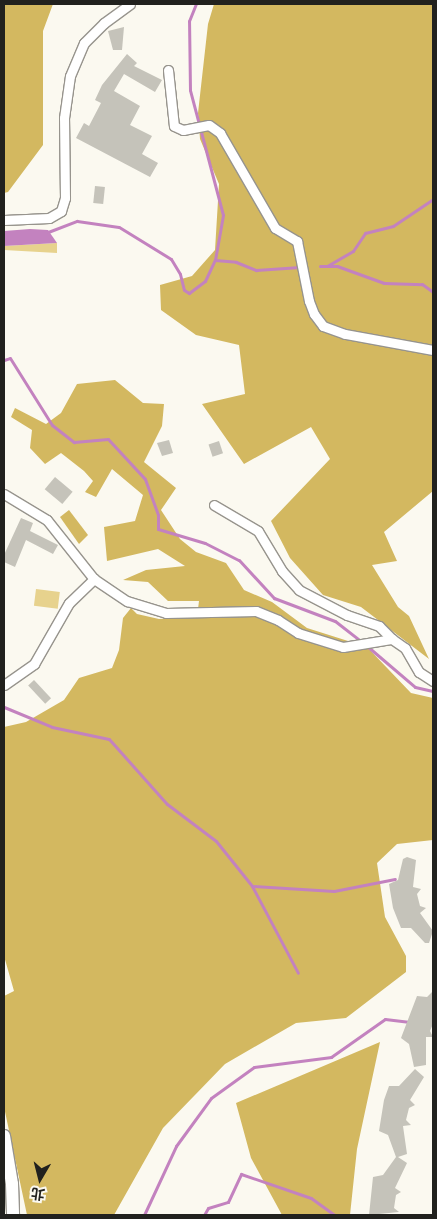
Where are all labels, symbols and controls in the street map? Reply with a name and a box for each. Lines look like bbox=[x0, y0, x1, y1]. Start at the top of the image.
north arrow bbox=[15, 1154, 65, 1204]
text: 北 bbox=[30, 1185, 46, 1203]

